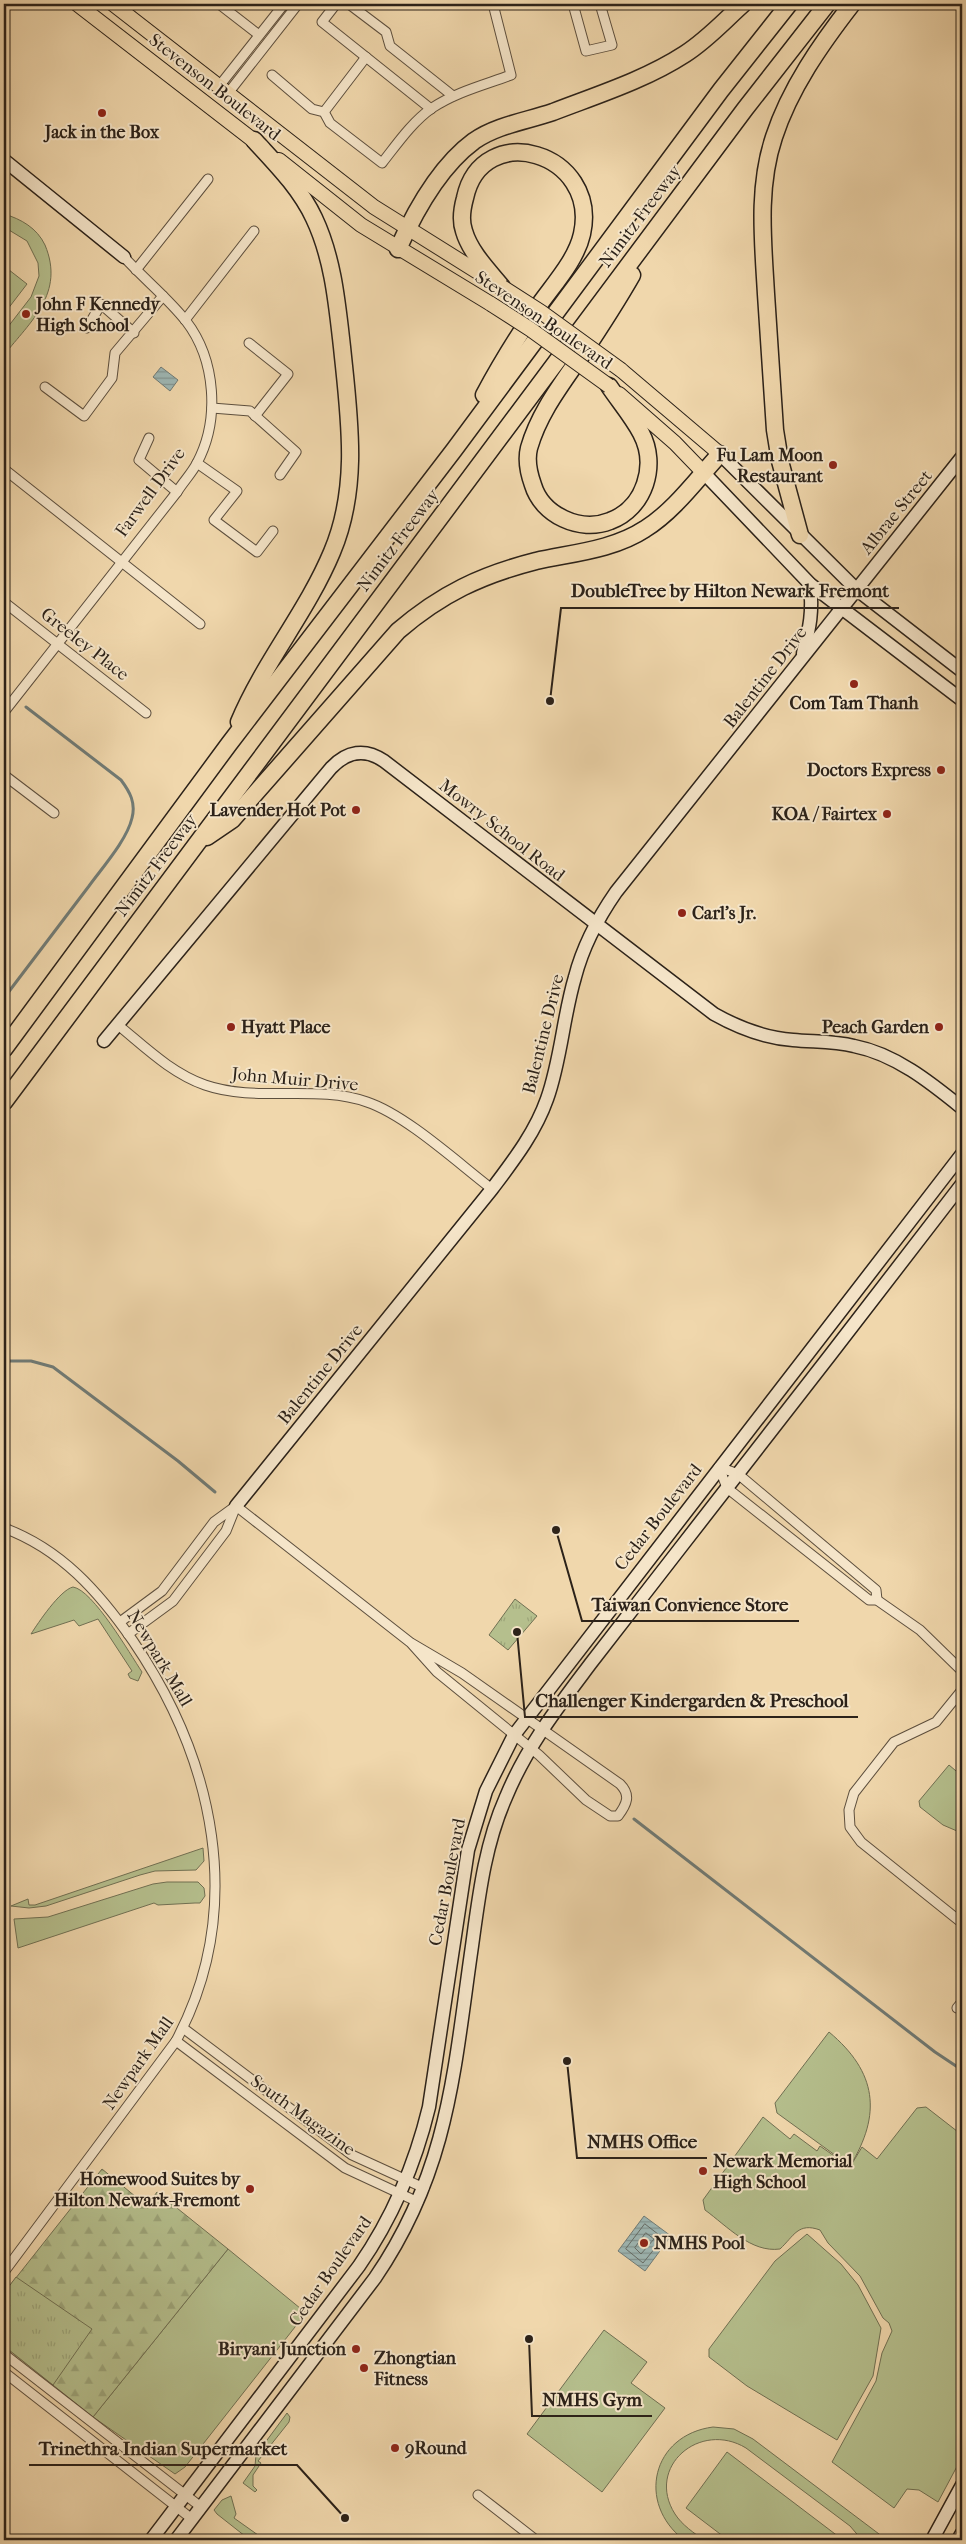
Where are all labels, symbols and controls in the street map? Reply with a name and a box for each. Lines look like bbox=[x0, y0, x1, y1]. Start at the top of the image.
street label: Stevenson Boulevard bbox=[145, 29, 285, 145]
marker: Jack in the Box bbox=[96, 107, 108, 119]
place label: Jack in the Box bbox=[43, 122, 160, 143]
street label: Nimitz Freeway bbox=[595, 160, 687, 272]
street label: Stevenson Boulevard bbox=[471, 267, 617, 374]
place label: John F Kennedy High School bbox=[34, 294, 161, 336]
marker: John F Kennedy High School bbox=[20, 308, 32, 320]
street label: Farwell Drive bbox=[111, 443, 190, 541]
place label: Fu Lam Moon Restaurant bbox=[715, 445, 824, 487]
marker: Fu Lam Moon Restaurant bbox=[827, 459, 839, 471]
street label: Albrae Street bbox=[855, 466, 937, 559]
street label: Nimitz Freeway bbox=[353, 484, 445, 596]
callout: DoubleTree by Hilton Newark Fremont bbox=[561, 574, 899, 608]
text: DoubleTree by Hilton Newark Fremont bbox=[571, 580, 889, 602]
street label: Greeley Place bbox=[36, 604, 133, 685]
street label: Balentine Drive bbox=[719, 622, 812, 732]
marker: Com Tam Thanh bbox=[848, 678, 860, 690]
place label: Com Tam Thanh bbox=[789, 693, 920, 714]
place label: Doctors Express bbox=[807, 760, 931, 781]
marker: Doctors Express bbox=[935, 764, 947, 776]
street label: Mowry School Road bbox=[435, 775, 569, 886]
place label: Lavender Hot Pot bbox=[210, 800, 347, 821]
marker: Lavender Hot Pot bbox=[350, 804, 362, 816]
place label: KOA / Fairtex bbox=[771, 804, 878, 825]
marker: KOA / Fairtex bbox=[881, 808, 893, 820]
street label: Nimitz Freeway bbox=[111, 809, 203, 921]
place label: Carl's Jr. bbox=[692, 903, 757, 924]
marker: Carl's Jr. bbox=[676, 907, 688, 919]
street label: Balentine Drive bbox=[518, 972, 569, 1096]
place label: Hyatt Place bbox=[241, 1017, 330, 1038]
place label: Peach Garden bbox=[822, 1017, 930, 1038]
marker: Hyatt Place bbox=[225, 1021, 237, 1033]
marker: Peach Garden bbox=[933, 1021, 945, 1033]
street label: John Muir Drive bbox=[229, 1063, 359, 1096]
street label: Balentine Drive bbox=[274, 1320, 367, 1429]
street label: Cedar Boulevard bbox=[610, 1460, 707, 1575]
callout: Taiwan Convience Store bbox=[582, 1587, 799, 1621]
text: Taiwan Convience Store bbox=[591, 1594, 789, 1616]
street label: Newpark Mall bbox=[123, 1606, 197, 1710]
callout: Challenger Kindergarden & Preschool bbox=[525, 1683, 858, 1717]
text: Challenger Kindergarden & Preschool bbox=[535, 1690, 849, 1712]
street label: Cedar Boulevard bbox=[425, 1816, 470, 1948]
street label: Newpark Mall bbox=[99, 2013, 178, 2114]
street label: South Magazine bbox=[246, 2070, 359, 2160]
callout: NMHS Office bbox=[577, 2124, 707, 2158]
text: NMHS Office bbox=[587, 2131, 698, 2153]
place label: Newark Memorial High School bbox=[713, 2151, 854, 2193]
marker: Newark Memorial High School bbox=[697, 2165, 709, 2177]
place label: Homewood Suites by Hilton Newark-Fremont bbox=[54, 2169, 241, 2211]
marker: Homewood Suites by Hilton Newark-Fremont bbox=[244, 2183, 256, 2195]
street label: Cedar Boulevard bbox=[285, 2212, 376, 2330]
place label: NMHS Pool bbox=[654, 2233, 746, 2254]
marker: NMHS Pool bbox=[638, 2237, 650, 2249]
place label: Biryani Junction bbox=[218, 2339, 347, 2360]
marker: Biryani Junction bbox=[350, 2343, 362, 2355]
place label: Zhongtian Fitness bbox=[373, 2348, 457, 2390]
marker: Zhongtian Fitness bbox=[358, 2362, 370, 2374]
callout: NMHS Gym bbox=[532, 2382, 652, 2416]
text: NMHS Gym bbox=[542, 2389, 642, 2411]
callout: Trinethra Indian Supermarket bbox=[29, 2431, 297, 2465]
text: Trinethra Indian Supermarket bbox=[38, 2438, 288, 2460]
place label: 9Round bbox=[404, 2438, 468, 2459]
marker: 9Round bbox=[389, 2442, 401, 2454]

